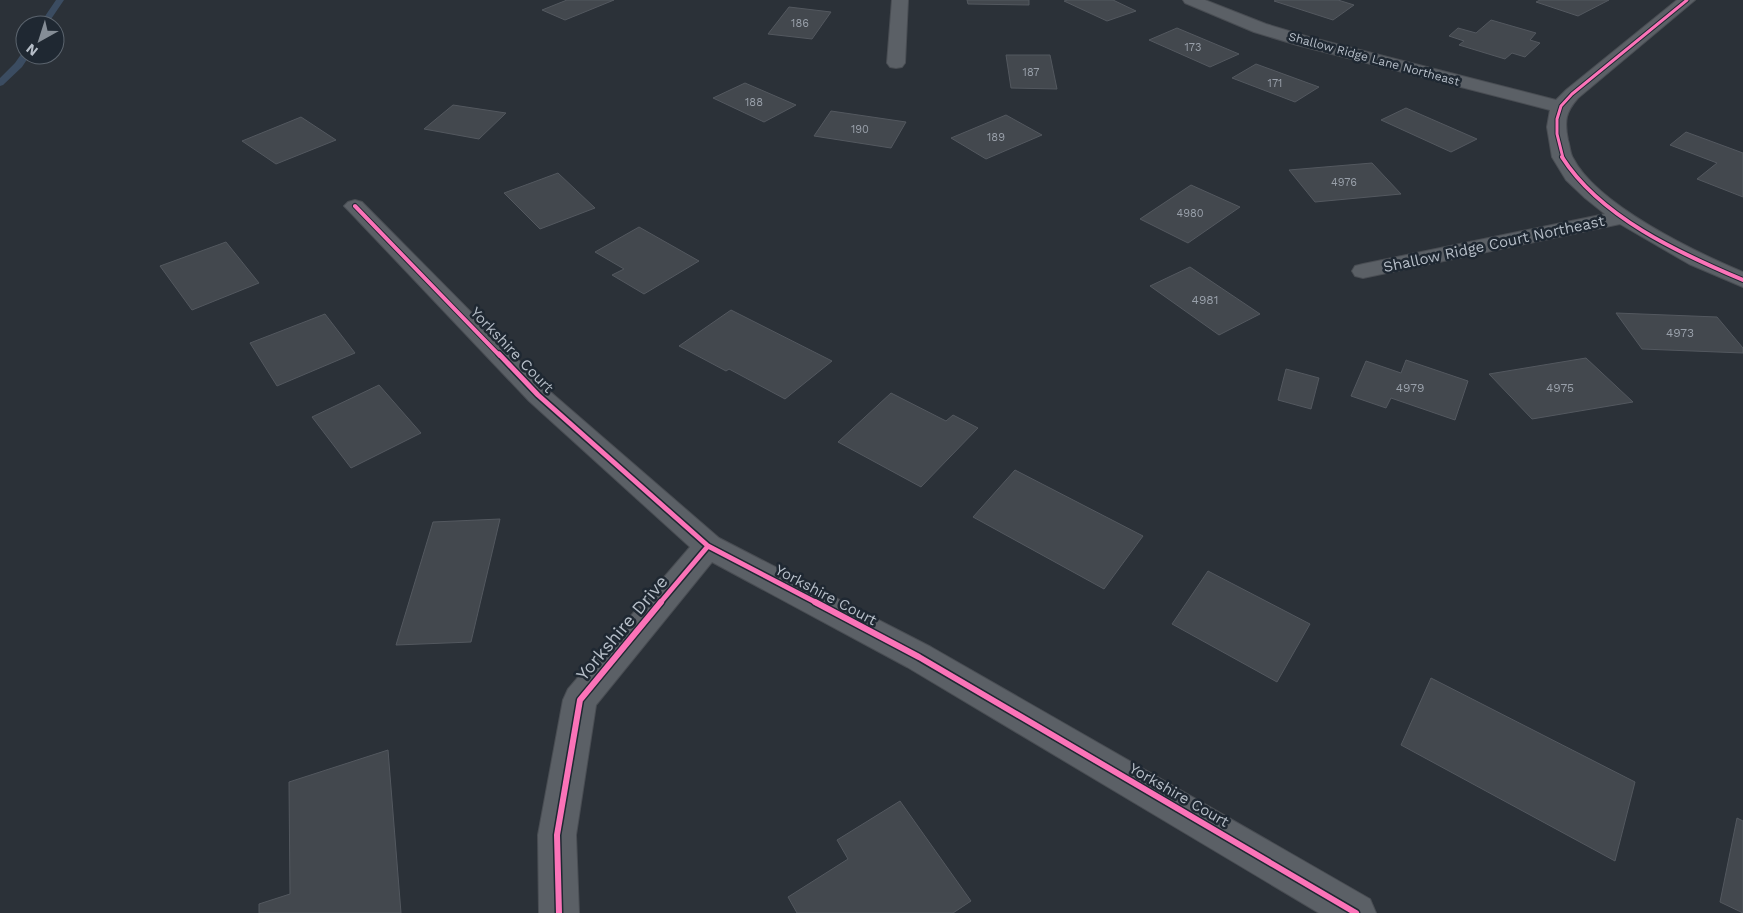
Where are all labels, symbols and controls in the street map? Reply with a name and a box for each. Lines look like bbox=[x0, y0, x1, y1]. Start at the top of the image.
north arrow bbox=[15, 15, 65, 65]
house number: 186 bbox=[791, 17, 809, 30]
street label: Shallow Ridge Lane Northeast bbox=[1287, 29, 1461, 89]
text: N bbox=[23, 41, 41, 60]
house number: 173 bbox=[1185, 41, 1201, 54]
house number: 187 bbox=[1023, 66, 1039, 79]
house number: 171 bbox=[1268, 77, 1282, 90]
house number: 188 bbox=[745, 96, 763, 109]
house number: 190 bbox=[851, 123, 869, 136]
house number: 189 bbox=[987, 131, 1005, 144]
house number: 4976 bbox=[1331, 176, 1357, 189]
house number: 4980 bbox=[1176, 207, 1204, 220]
street label: Shallow Ridge Court Northeast bbox=[1382, 212, 1607, 276]
house number: 4981 bbox=[1192, 293, 1218, 307]
street label: Yorkshire Court bbox=[467, 303, 558, 397]
house number: 4973 bbox=[1666, 326, 1694, 340]
house number: 4979 bbox=[1396, 381, 1424, 395]
house number: 4975 bbox=[1546, 381, 1574, 395]
street label: Yorkshire Court bbox=[772, 561, 880, 630]
street label: Yorkshire Drive bbox=[571, 571, 672, 685]
street label: Yorkshire Court bbox=[1126, 759, 1233, 831]

